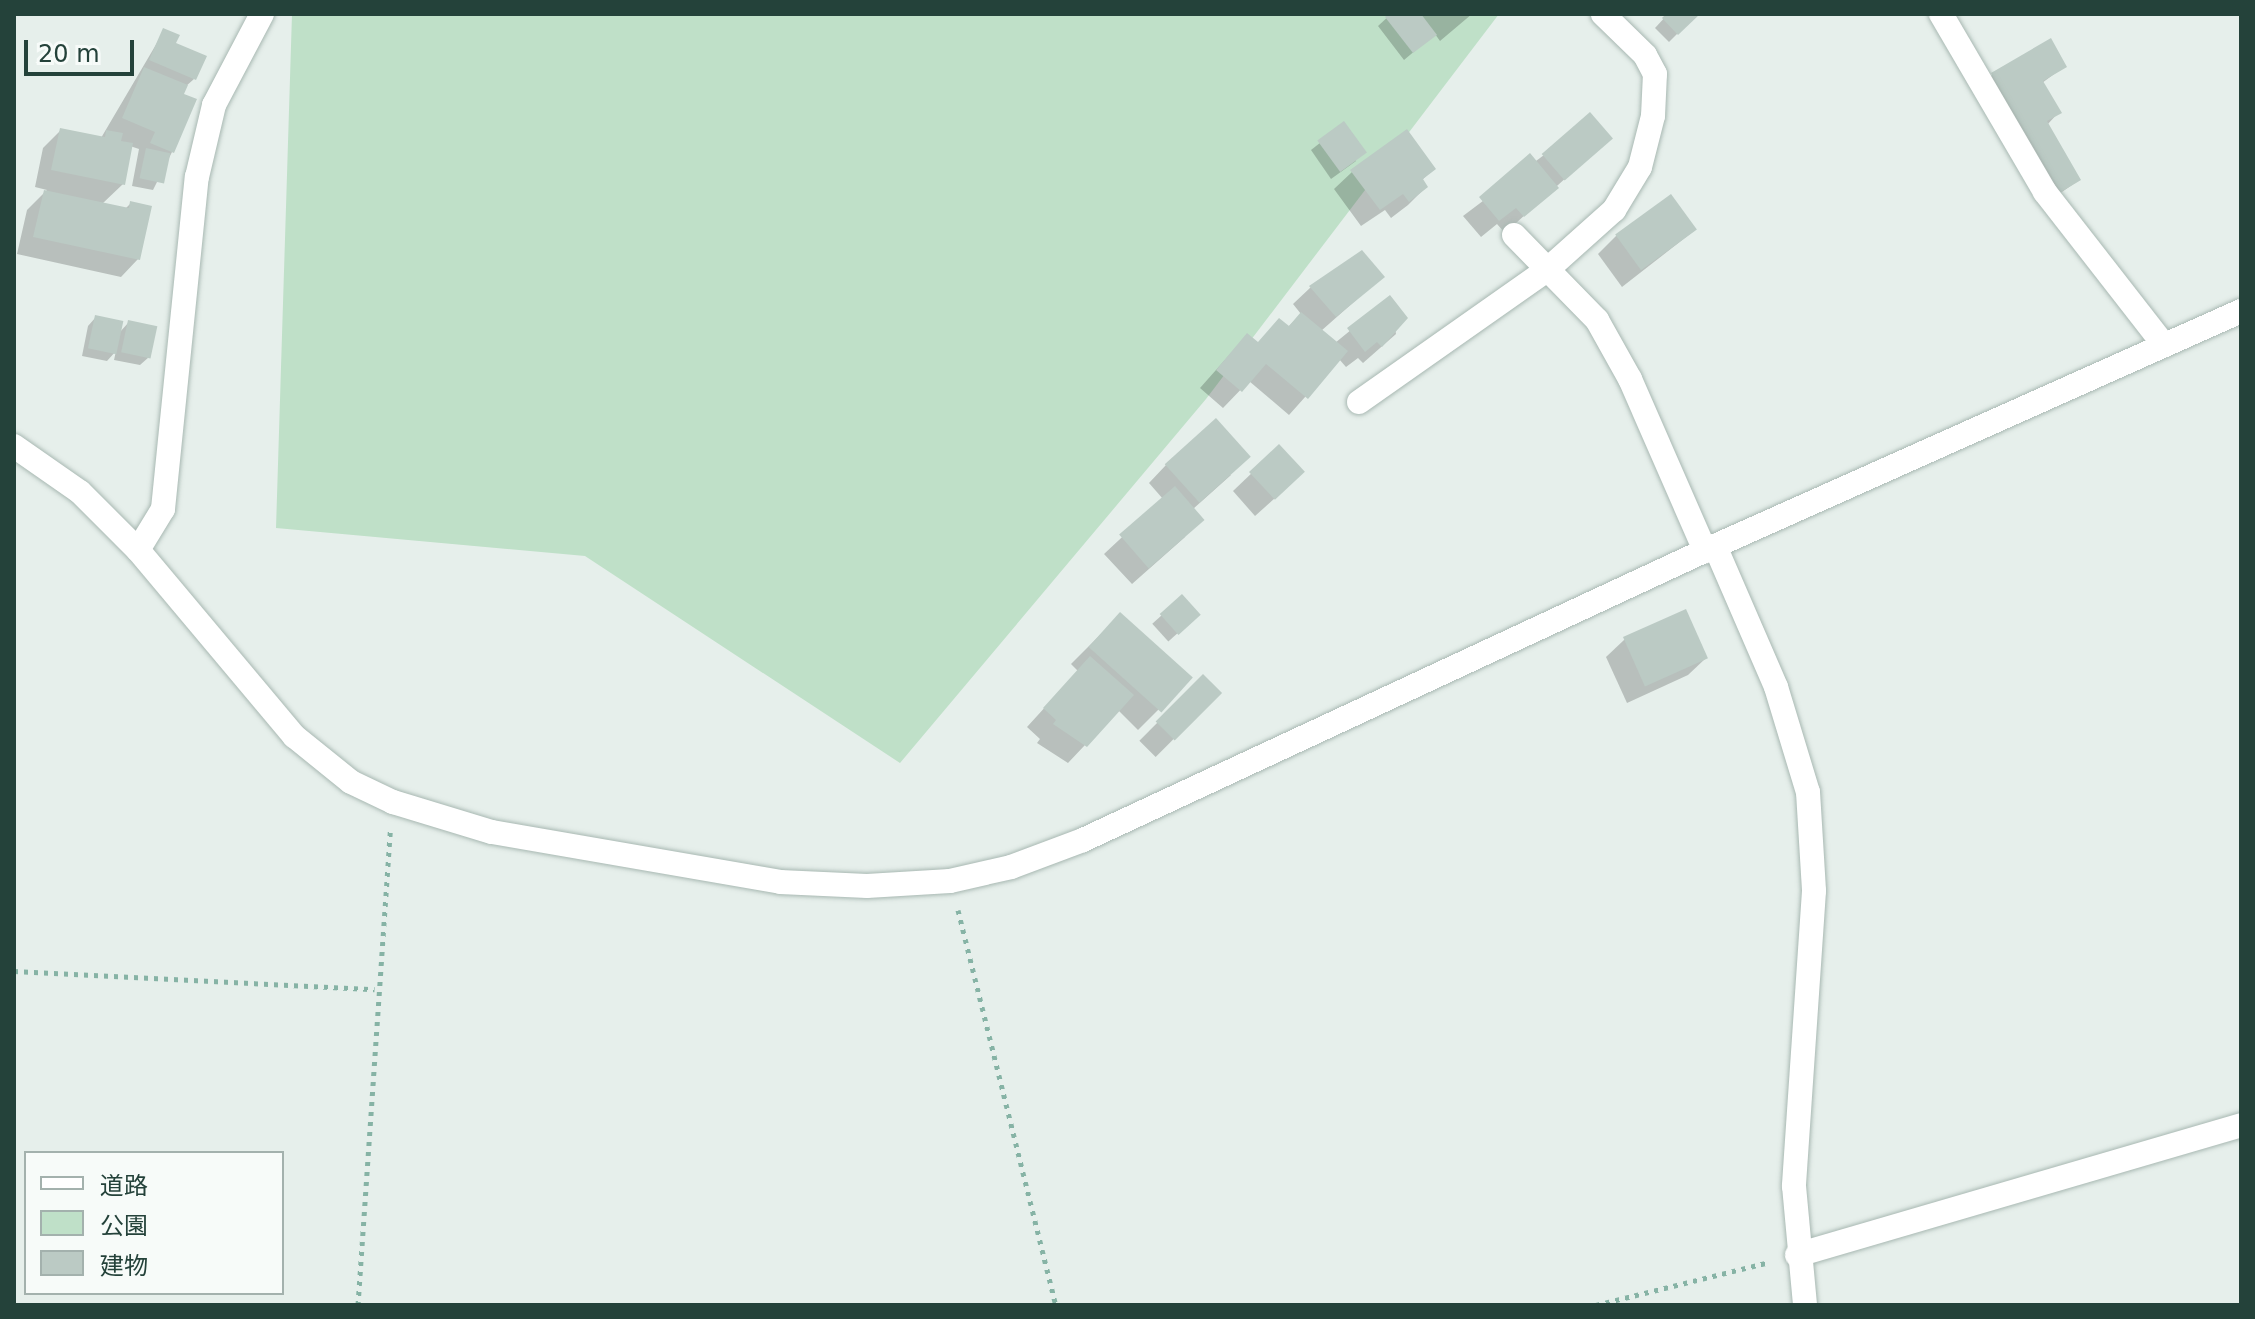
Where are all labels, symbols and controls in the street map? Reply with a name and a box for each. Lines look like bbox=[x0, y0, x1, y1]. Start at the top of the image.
scale bar bbox=[28, 24, 138, 74]
text: 20 m bbox=[38, 40, 100, 68]
legend bbox=[24, 1151, 284, 1295]
text: 道路 bbox=[100, 1172, 148, 1200]
text: 公園 bbox=[100, 1212, 148, 1240]
text: 建物 bbox=[100, 1252, 148, 1280]

